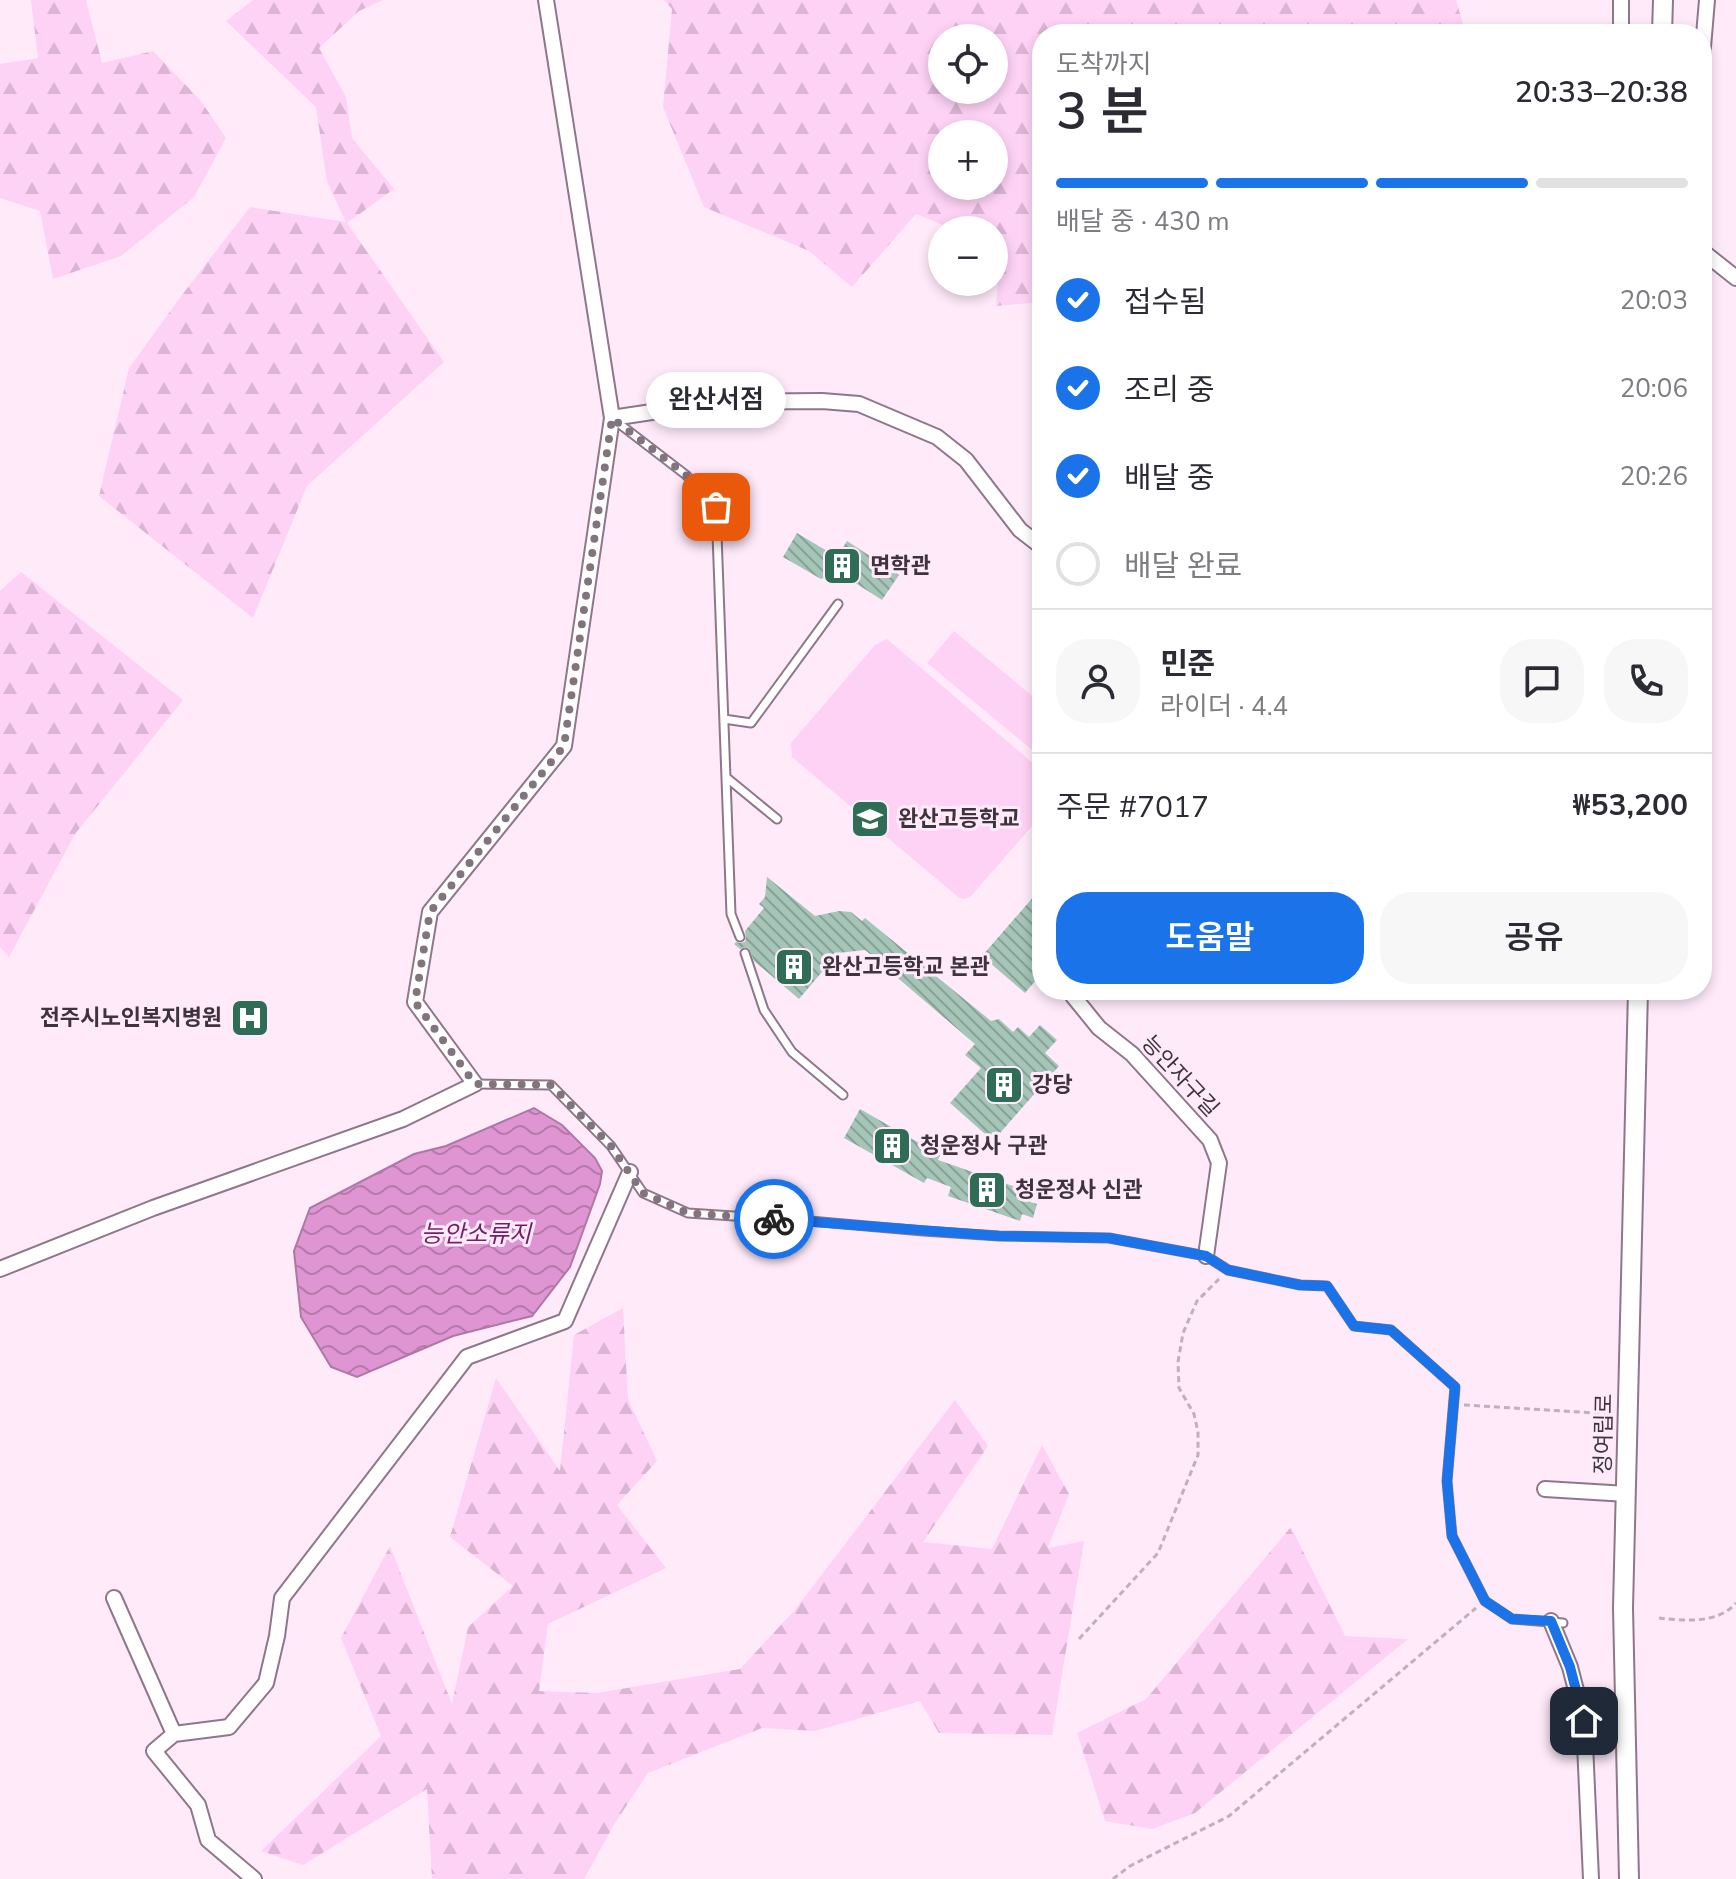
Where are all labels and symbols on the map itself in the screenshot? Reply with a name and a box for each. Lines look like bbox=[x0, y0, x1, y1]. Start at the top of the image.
callout: 완산서점 bbox=[646, 371, 786, 427]
pin bbox=[682, 473, 750, 541]
building icon: 면학관 bbox=[821, 545, 863, 587]
place label: 면학관 bbox=[870, 551, 931, 581]
school or university icon: 완산고등학교 bbox=[849, 798, 891, 840]
place label: 완산고등학교 bbox=[898, 804, 1019, 834]
building icon: 완산고등학교 본관 bbox=[773, 946, 815, 988]
place label: 완산고등학교 본관 bbox=[822, 952, 990, 982]
hospital icon: 전주시노인복지병원 bbox=[229, 997, 271, 1039]
place label: 전주시노인복지병원 bbox=[40, 1003, 222, 1033]
street label: 능안자구길 bbox=[1135, 1029, 1225, 1123]
building icon: 강당 bbox=[983, 1064, 1025, 1106]
place label: 강당 bbox=[1032, 1070, 1072, 1100]
building icon: 청운정사 구관 bbox=[871, 1125, 913, 1167]
place label: 청운정사 구관 bbox=[920, 1131, 1047, 1161]
building icon: 청운정사 신관 bbox=[966, 1169, 1008, 1211]
place label: 청운정사 신관 bbox=[1015, 1175, 1142, 1205]
courier bbox=[734, 1179, 814, 1259]
water label: 능안소류지 bbox=[421, 1218, 533, 1250]
street label: 정여립로 bbox=[1588, 1393, 1620, 1475]
pin bbox=[1550, 1687, 1618, 1755]

